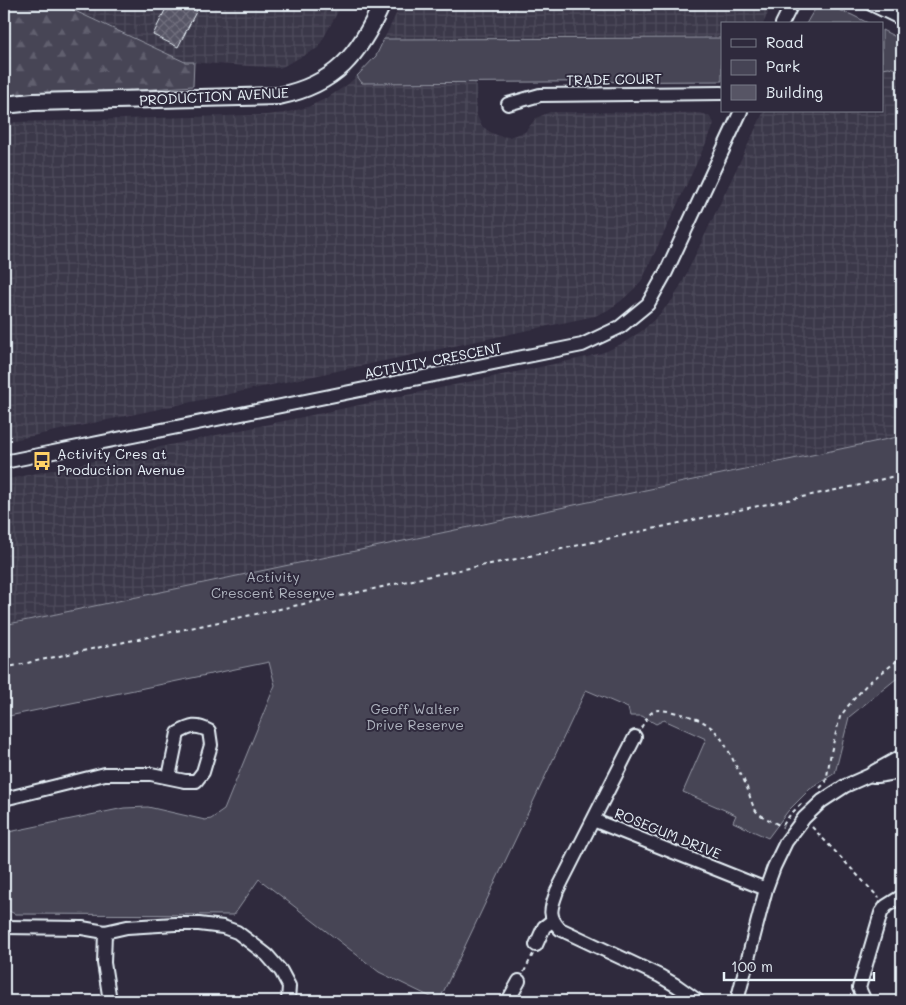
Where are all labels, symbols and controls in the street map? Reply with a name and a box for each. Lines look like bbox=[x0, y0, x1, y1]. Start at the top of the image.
legend bbox=[721, 22, 884, 112]
text: Road bbox=[766, 32, 803, 52]
text: Park bbox=[766, 56, 800, 76]
street label: TRADE COURT bbox=[566, 69, 662, 89]
text: Building bbox=[766, 82, 823, 102]
street label: PRODUCTION AVENUE bbox=[139, 83, 289, 109]
street label: ACTIVITY CRESCENT bbox=[362, 337, 504, 383]
place label: Activity Cres at Production Avenue bbox=[57, 444, 185, 479]
bus stop icon: Activity Cres at Production Avenue bbox=[31, 450, 53, 472]
park label: Activity Crescent Reserve bbox=[211, 567, 335, 602]
park label: Geoff Walter Drive Reserve bbox=[366, 699, 464, 734]
street label: ROSEGUM DRIVE bbox=[612, 803, 724, 863]
scale bar bbox=[724, 950, 874, 982]
text: 100 m bbox=[731, 956, 773, 976]

